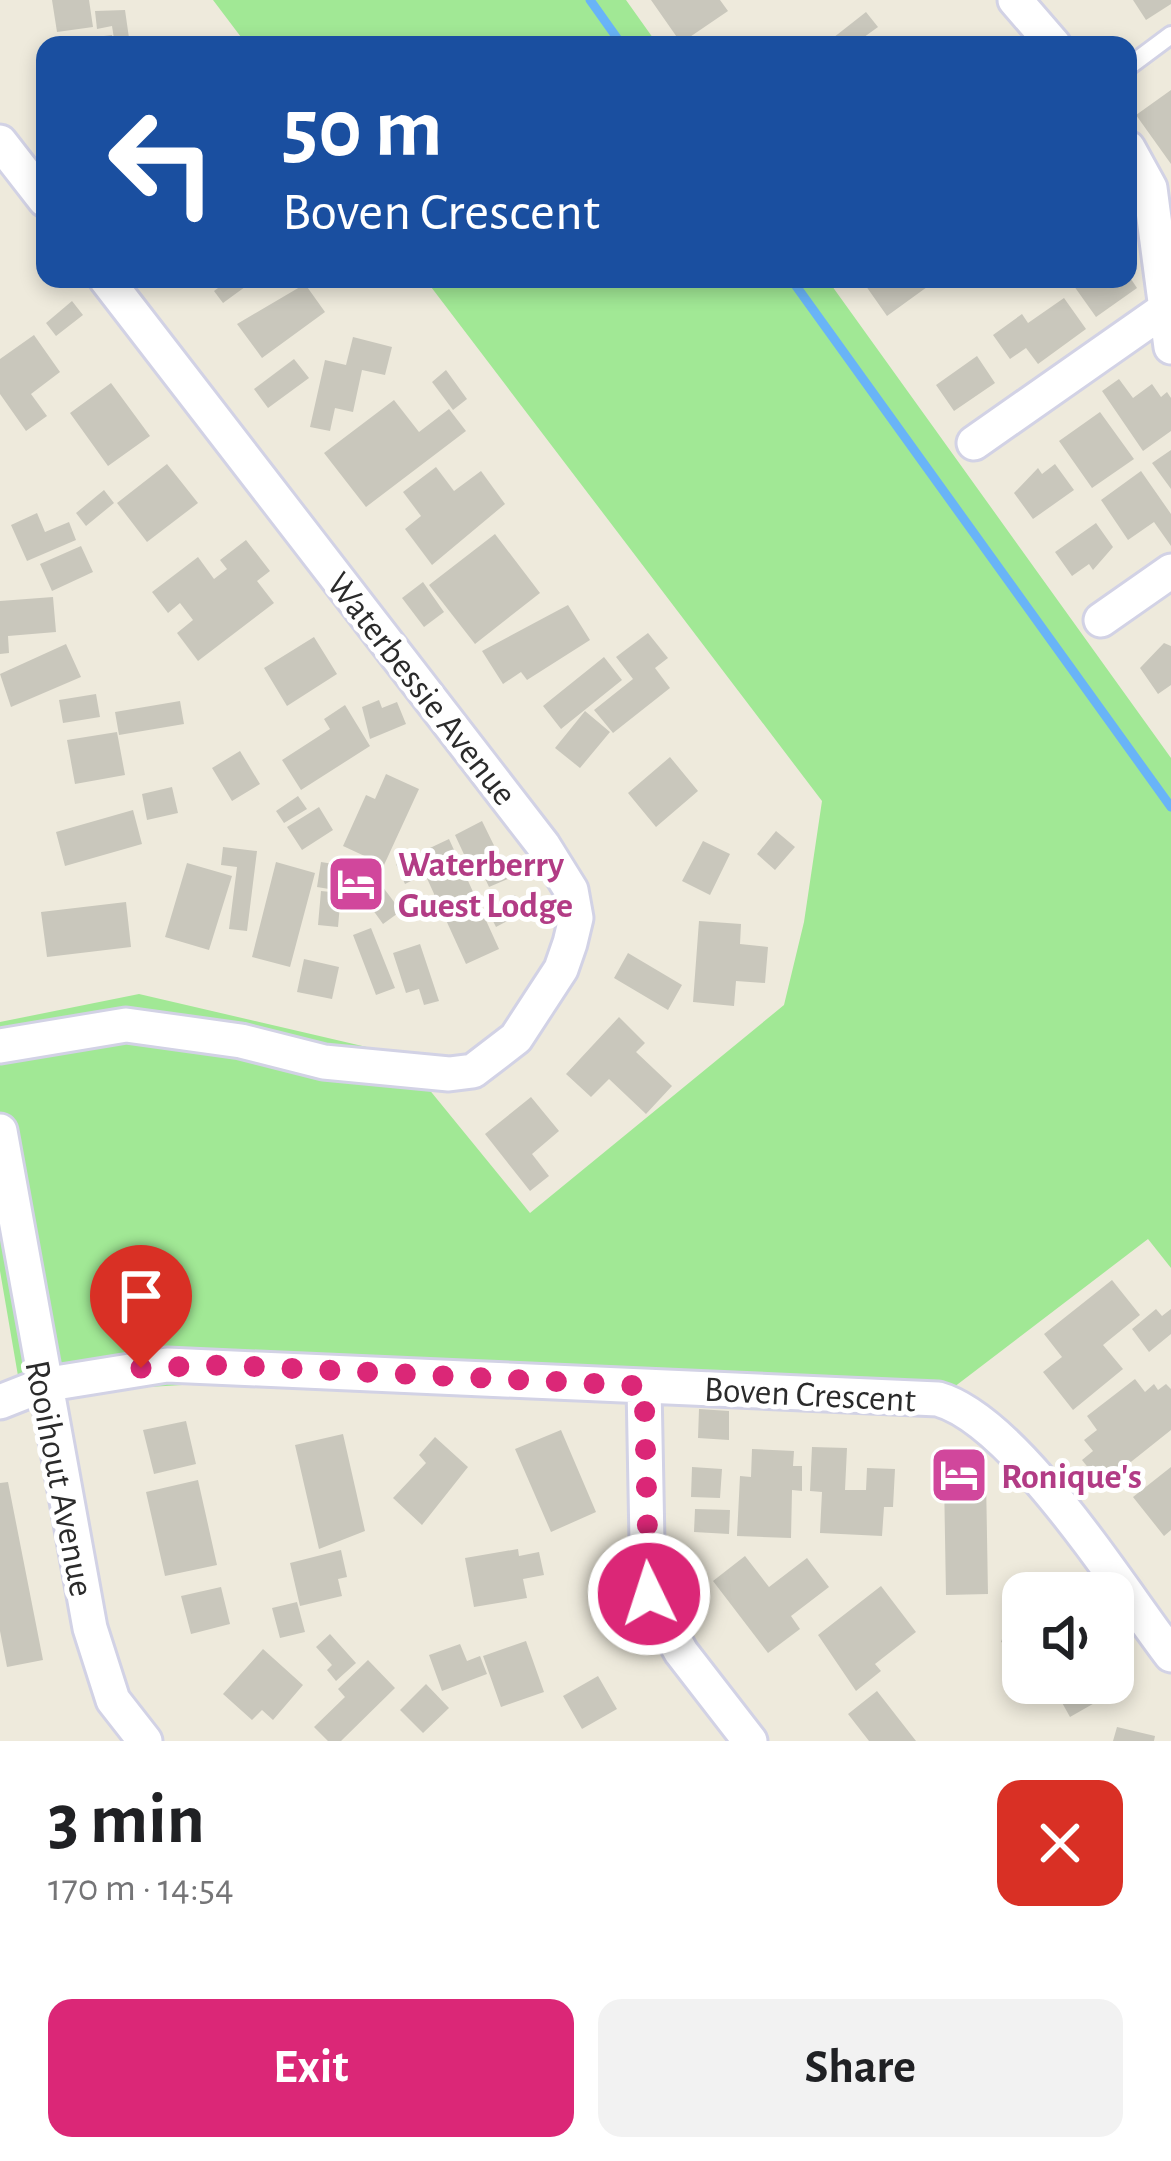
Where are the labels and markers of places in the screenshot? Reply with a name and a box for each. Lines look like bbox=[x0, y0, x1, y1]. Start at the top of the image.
place label: Waterberry Guest Lodge bbox=[398, 847, 573, 924]
hotel icon: Waterberry Guest Lodge bbox=[325, 853, 387, 915]
pin bbox=[90, 1245, 192, 1368]
hotel icon: Ronique's bbox=[928, 1444, 990, 1506]
place label: Ronique's bbox=[1001, 1459, 1142, 1495]

